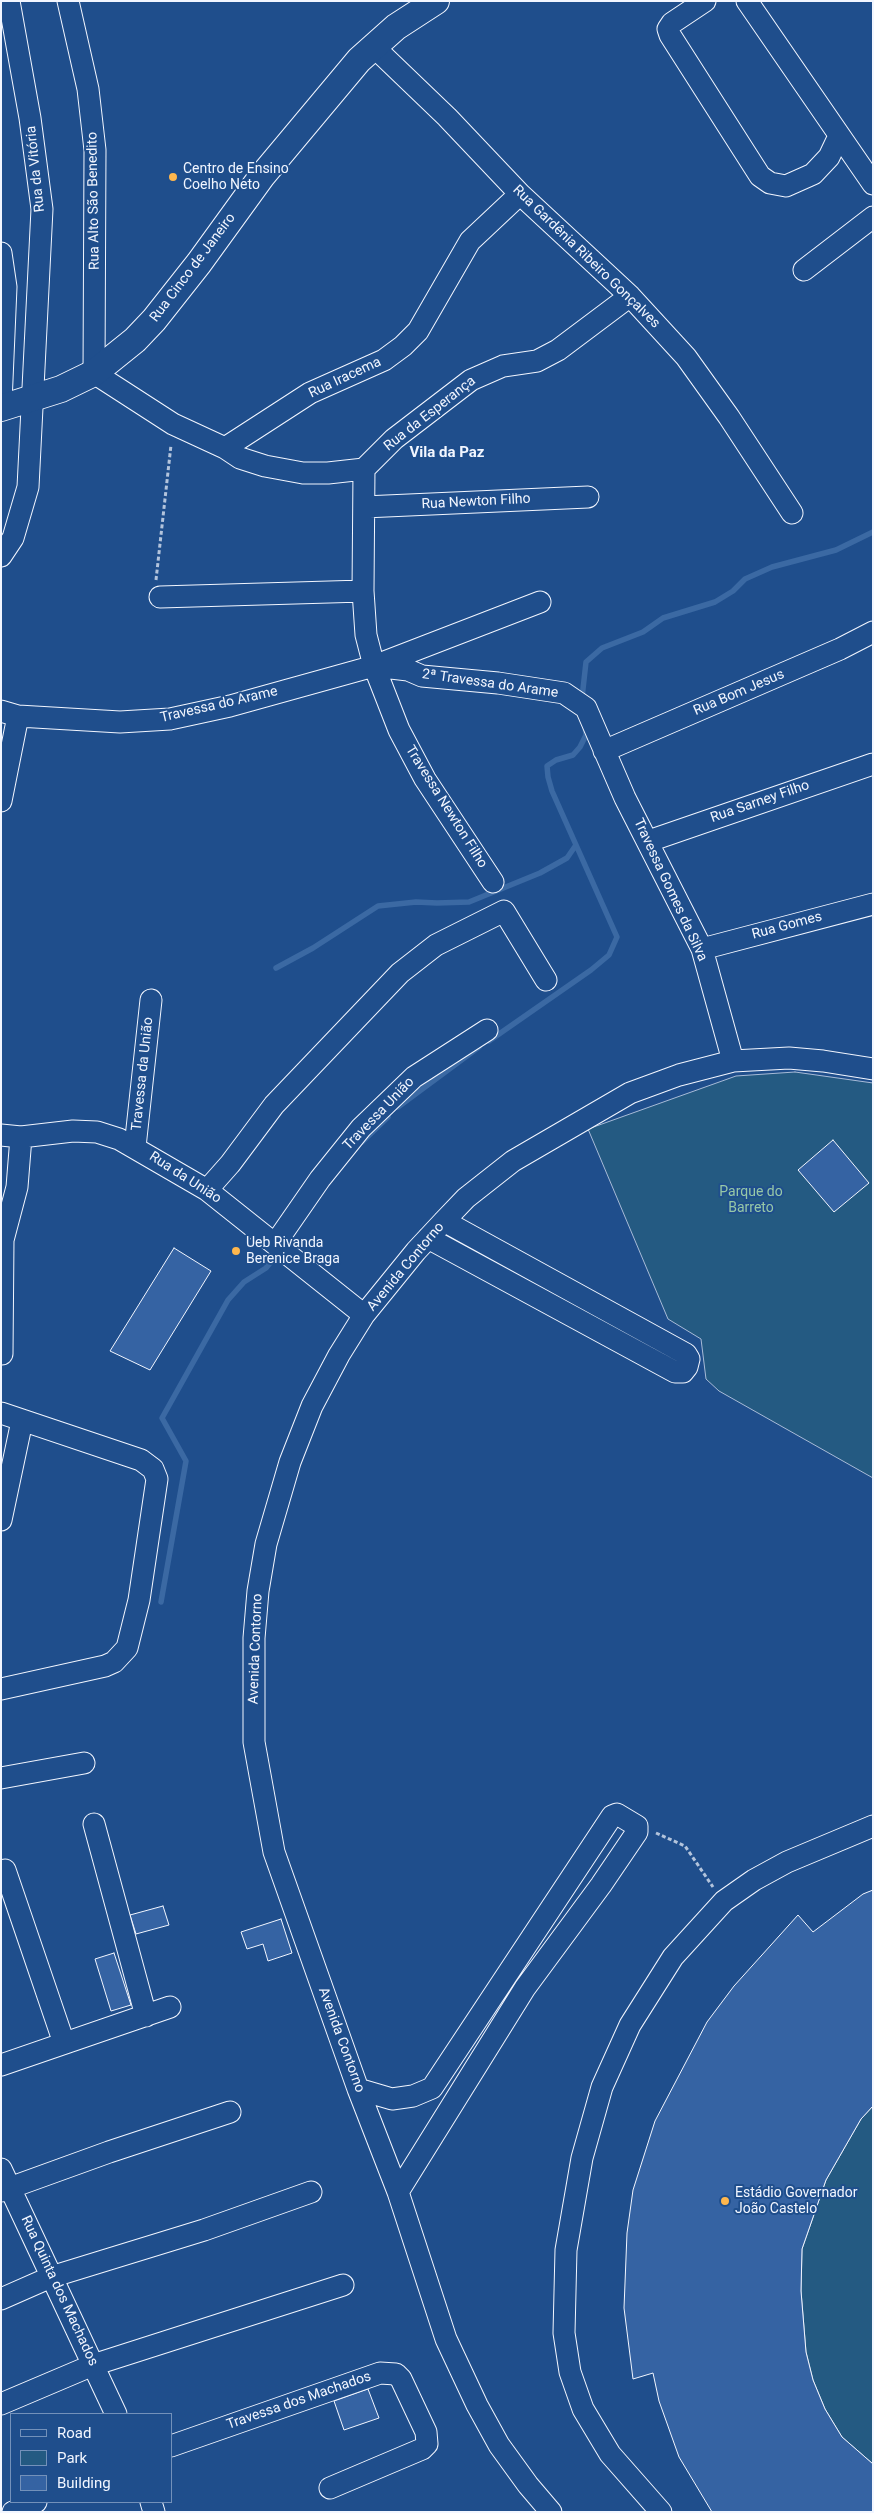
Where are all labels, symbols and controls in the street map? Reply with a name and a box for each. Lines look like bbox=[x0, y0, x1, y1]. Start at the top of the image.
street label: Rua da Vitória bbox=[23, 125, 49, 213]
street label: Rua Alto São Benedito bbox=[84, 132, 104, 270]
place label: Centro de Ensino Coelho Neto bbox=[183, 161, 289, 193]
marker: Centro de Ensino Coelho Neto bbox=[167, 171, 179, 183]
street label: Rua Gardênia Ribeiro Gonçalves bbox=[509, 182, 663, 332]
street label: Rua Cinco de Janeiro bbox=[147, 210, 239, 326]
street label: Rua Iracema bbox=[306, 354, 384, 402]
street label: Rua da Esperança bbox=[381, 373, 479, 455]
district label: Vila da Paz bbox=[410, 444, 484, 462]
street label: Rua Newton Filho bbox=[421, 491, 531, 513]
street label: 2ª Travessa do Arame bbox=[421, 666, 559, 702]
street label: Rua Bom Jesus bbox=[691, 666, 787, 720]
street label: Travessa do Arame bbox=[159, 683, 279, 727]
street label: Travessa Newton Filho bbox=[401, 743, 491, 871]
street label: Rua Sarney Filho bbox=[708, 777, 812, 827]
street label: Travessa Gomes da Silva bbox=[629, 816, 711, 964]
street label: Rua Gomes bbox=[750, 909, 824, 943]
street label: Travessa da União bbox=[129, 1016, 157, 1132]
street label: Travessa União bbox=[340, 1074, 418, 1154]
street label: Rua da União bbox=[146, 1149, 224, 1207]
park label: Parque do Barreto bbox=[719, 1184, 783, 1216]
street label: Avenida Contorno bbox=[364, 1219, 448, 1315]
place label: Ueb Rivanda Berenice Braga bbox=[246, 1235, 340, 1268]
marker: Ueb Rivanda Berenice Braga bbox=[230, 1245, 242, 1257]
street label: Avenida Contorno bbox=[246, 1593, 266, 1705]
street label: Avenida Contorno bbox=[314, 1985, 368, 2095]
place label: Estádio Governador João Castelo bbox=[735, 2185, 857, 2218]
marker: Estádio Governador João Castelo bbox=[719, 2195, 731, 2207]
street label: Rua Quinta dos Machados bbox=[17, 2213, 101, 2369]
street label: Travessa dos Machados bbox=[225, 2368, 373, 2434]
legend bbox=[10, 2413, 172, 2503]
text: Road bbox=[57, 2424, 91, 2442]
text: Park bbox=[57, 2449, 87, 2467]
text: Building bbox=[57, 2474, 111, 2492]

